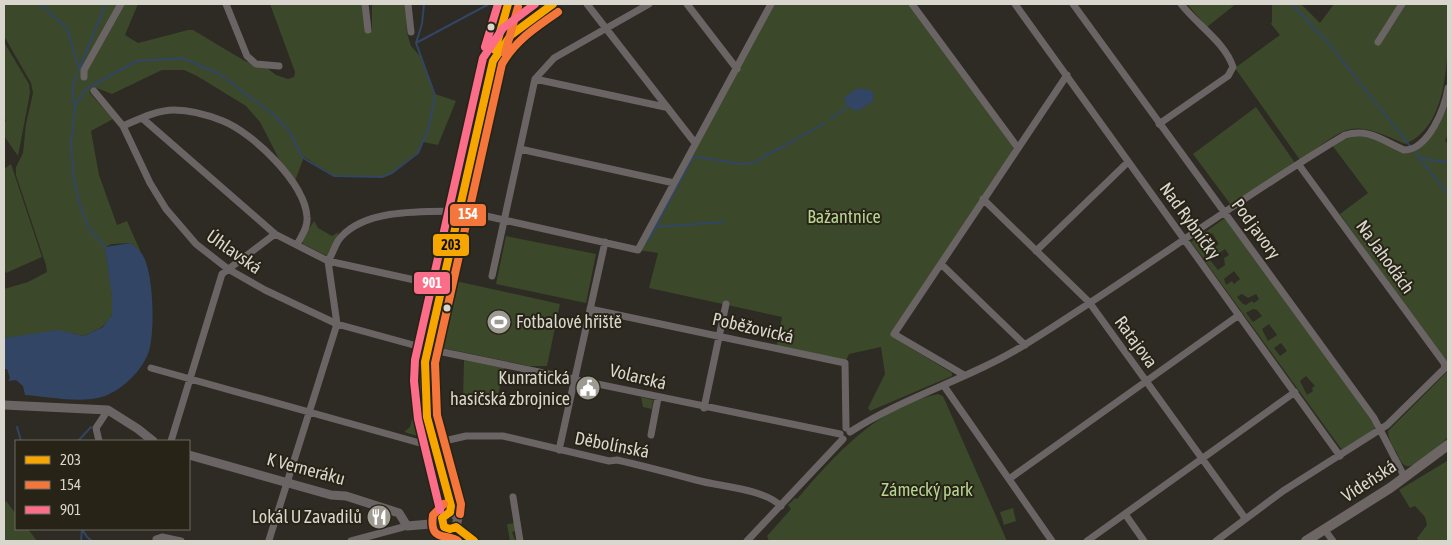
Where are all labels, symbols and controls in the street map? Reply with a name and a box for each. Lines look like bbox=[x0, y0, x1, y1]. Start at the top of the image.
unlabelled marker bbox=[486, 22, 496, 32]
street label: Nad Rybníčky bbox=[1156, 178, 1225, 263]
street label: Pod javory bbox=[1228, 195, 1285, 263]
line badge: 154 bbox=[449, 203, 487, 227]
text: 154 bbox=[458, 206, 478, 222]
park label: Bažantnice bbox=[807, 206, 881, 227]
street label: Na Jahodách bbox=[1352, 216, 1419, 297]
street label: Úhlavská bbox=[203, 225, 266, 278]
line badge: 203 bbox=[432, 233, 470, 257]
text: 203 bbox=[441, 237, 461, 253]
line badge: 901 bbox=[413, 271, 451, 295]
text: 901 bbox=[422, 275, 442, 291]
unlabelled marker bbox=[442, 303, 452, 313]
street label: Poběžovická bbox=[710, 308, 796, 347]
sports icon: Fotbalové hřiště bbox=[486, 309, 512, 335]
place label: Fotbalové hřiště bbox=[516, 311, 622, 332]
street label: Ratajova bbox=[1111, 312, 1162, 372]
street label: Volarská bbox=[608, 359, 669, 394]
place label: Kunratická hasičská zbrojnice bbox=[450, 367, 570, 409]
public building icon: Kunratická hasičská zbrojnice bbox=[575, 375, 601, 401]
street label: Děbolínská bbox=[573, 427, 651, 462]
legend bbox=[15, 440, 190, 530]
street label: K Verneráku bbox=[265, 448, 347, 489]
text: 203 bbox=[60, 451, 81, 468]
street label: Vídeňská bbox=[1337, 455, 1400, 506]
text: 154 bbox=[60, 476, 81, 493]
park label: Zámecký park bbox=[881, 479, 973, 500]
text: 901 bbox=[60, 501, 81, 518]
restaurant icon: Lokál U Zavadilů bbox=[366, 504, 392, 530]
place label: Lokál U Zavadilů bbox=[252, 506, 362, 527]

